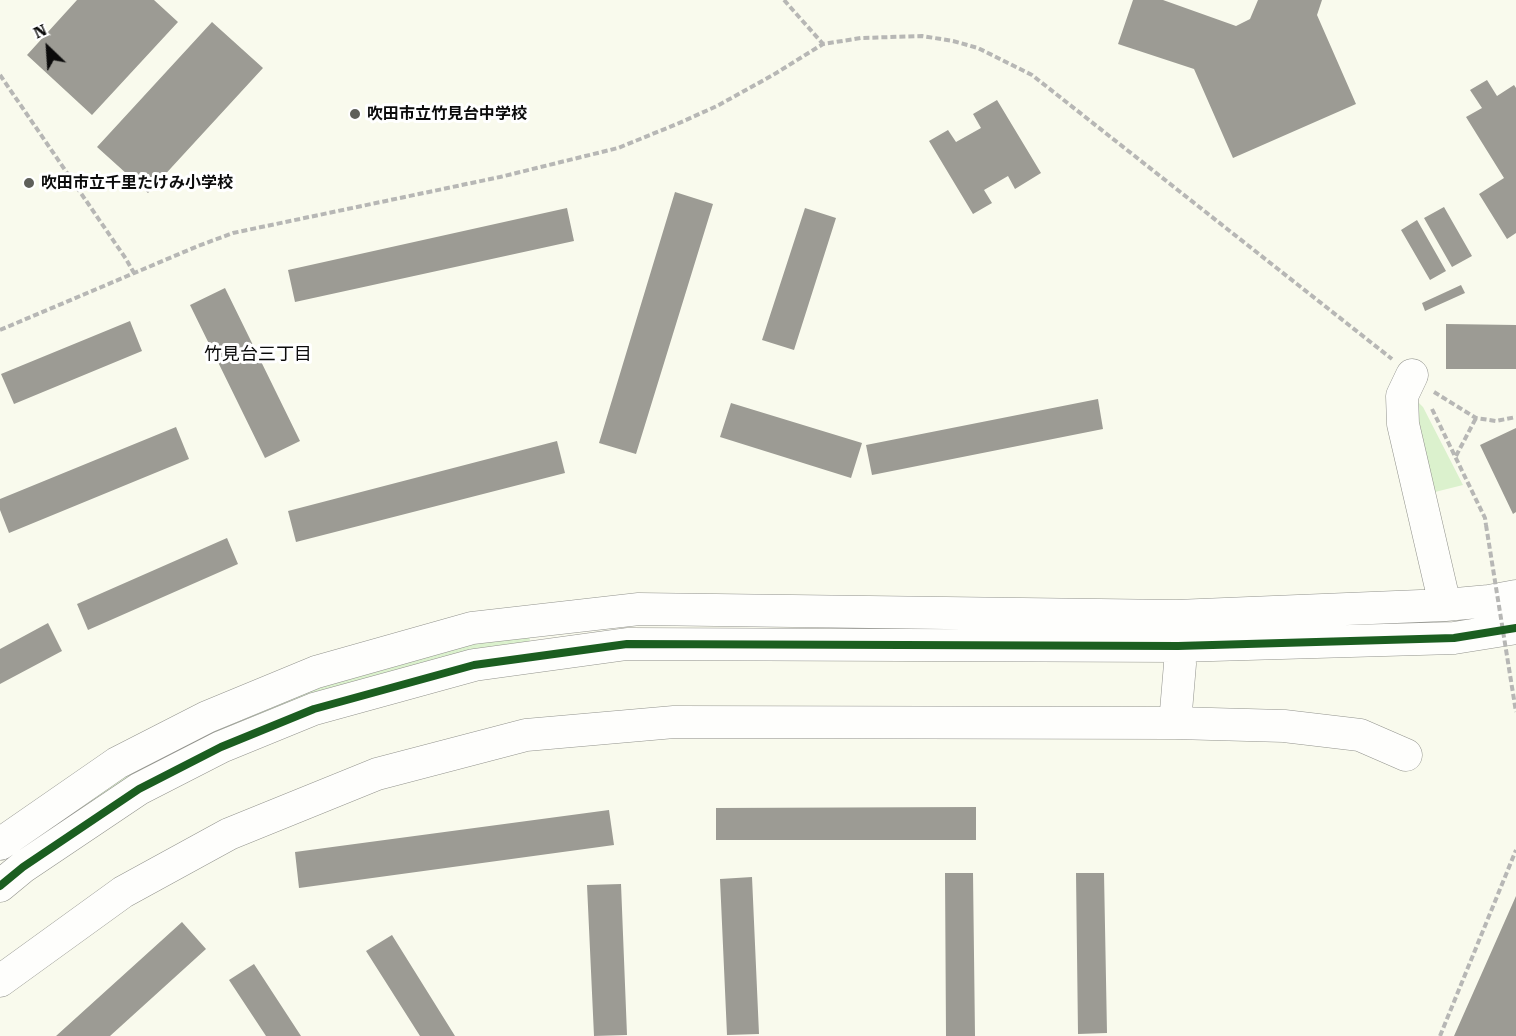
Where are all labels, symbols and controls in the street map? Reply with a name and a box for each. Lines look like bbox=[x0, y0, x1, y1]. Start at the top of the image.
north arrow bbox=[18, 18, 78, 78]
text: N bbox=[31, 20, 50, 42]
place label: 吹田市立竹見台中学校 bbox=[367, 104, 527, 124]
marker: 吹田市立竹見台中学校 bbox=[348, 107, 362, 121]
place label: 吹田市立千里たけみ小学校 bbox=[41, 173, 233, 193]
marker: 吹田市立千里たけみ小学校 bbox=[22, 176, 36, 190]
district label: 竹見台三丁目 bbox=[204, 344, 312, 366]

